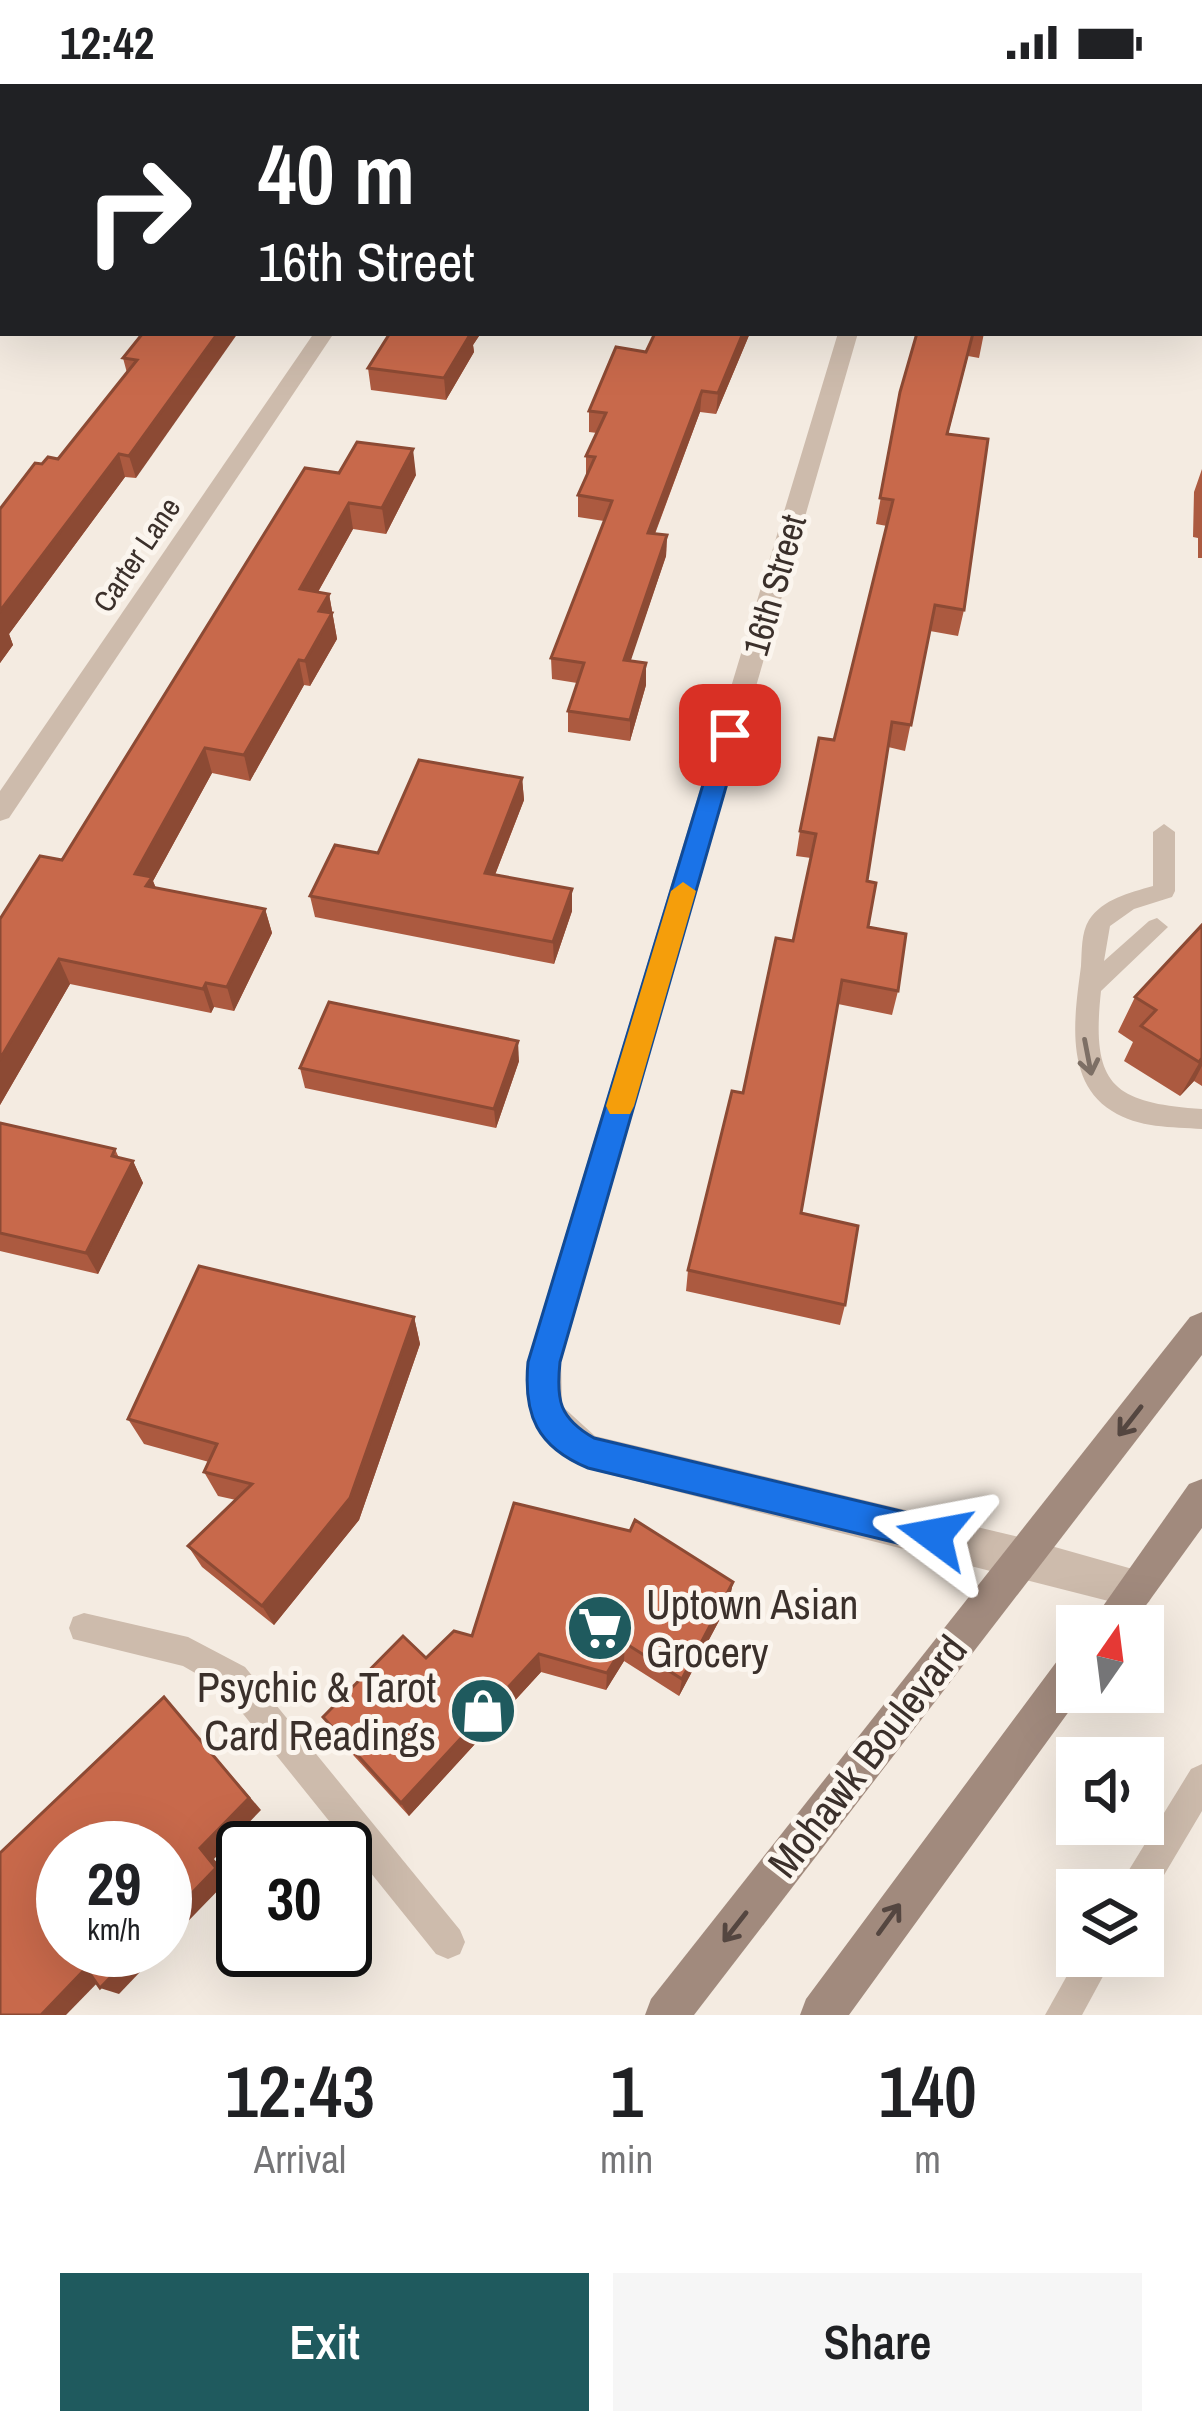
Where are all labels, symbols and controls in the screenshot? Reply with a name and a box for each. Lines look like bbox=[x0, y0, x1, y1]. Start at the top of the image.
text: 12:42 bbox=[60, 12, 154, 73]
text: 40 m bbox=[258, 117, 415, 230]
icon: right bbox=[60, 132, 216, 288]
text: 16th Street bbox=[258, 225, 475, 298]
street label: Carter Lane bbox=[83, 489, 189, 619]
street label: 16th Street bbox=[731, 509, 817, 661]
pin bbox=[679, 684, 781, 786]
icon: arrive bbox=[697, 702, 763, 768]
one-way arrow bbox=[1078, 1038, 1101, 1076]
one-way arrow bbox=[1117, 1404, 1144, 1436]
position arrow bbox=[871, 1472, 997, 1598]
place label: Uptown Asian Grocery bbox=[646, 1576, 859, 1680]
supermarket icon: Uptown Asian Grocery bbox=[565, 1593, 635, 1663]
north arrow bbox=[1056, 1605, 1164, 1713]
map controls bbox=[1056, 1605, 1164, 1977]
street label: Mohawk Boulevard bbox=[755, 1623, 979, 1889]
place label: Psychic & Tarot Card Readings bbox=[197, 1659, 436, 1763]
shop icon: Psychic & Tarot Card Readings bbox=[448, 1676, 518, 1746]
button: sound bbox=[1056, 1737, 1164, 1845]
speed limit sign: 30 bbox=[216, 1821, 372, 1977]
text: 29 bbox=[87, 1843, 141, 1924]
button: layers bbox=[1056, 1869, 1164, 1977]
one-way arrow bbox=[876, 1903, 902, 1936]
text: km/h bbox=[87, 1909, 141, 1949]
one-way arrow bbox=[722, 1910, 749, 1942]
text: 12:43 bbox=[225, 2042, 375, 2139]
text: 1 bbox=[610, 2042, 643, 2139]
text: 140 bbox=[878, 2042, 977, 2139]
text: Arrival bbox=[254, 2133, 346, 2185]
text: min bbox=[600, 2133, 653, 2185]
text: m bbox=[914, 2133, 941, 2185]
button: Exit bbox=[60, 2273, 589, 2411]
button: Share bbox=[613, 2273, 1142, 2411]

